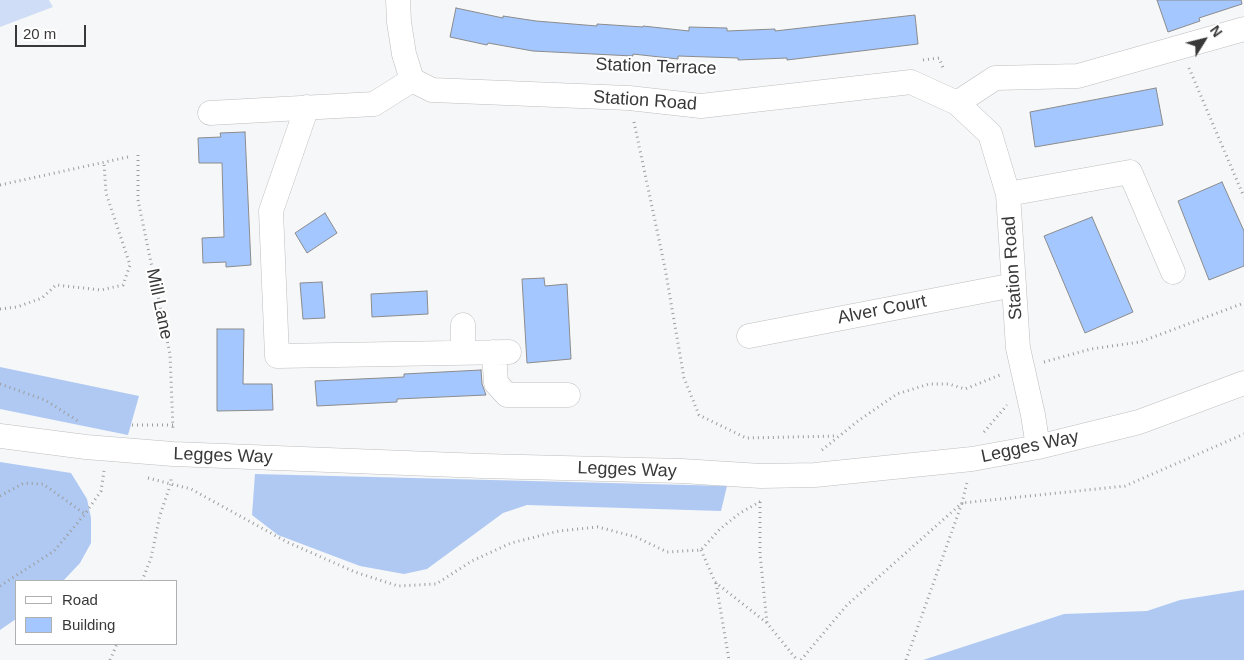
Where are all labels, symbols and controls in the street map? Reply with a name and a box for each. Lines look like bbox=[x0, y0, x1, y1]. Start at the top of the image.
scale bar bbox=[18, 15, 89, 47]
north arrow bbox=[1179, 15, 1229, 65]
text: N bbox=[1207, 22, 1226, 40]
text: 20 m bbox=[23, 25, 56, 42]
street label: Station Terrace bbox=[595, 54, 717, 80]
street label: Station Road bbox=[592, 87, 698, 115]
street label: Station Road bbox=[999, 215, 1027, 321]
street label: Mill Lane bbox=[141, 267, 177, 341]
street label: Alver Court bbox=[836, 291, 928, 329]
street label: Legges Way bbox=[979, 426, 1081, 468]
street label: Legges Way bbox=[173, 443, 273, 469]
street label: Legges Way bbox=[577, 457, 677, 483]
legend bbox=[15, 580, 178, 645]
text: Road bbox=[62, 591, 98, 608]
text: Building bbox=[62, 616, 115, 633]

